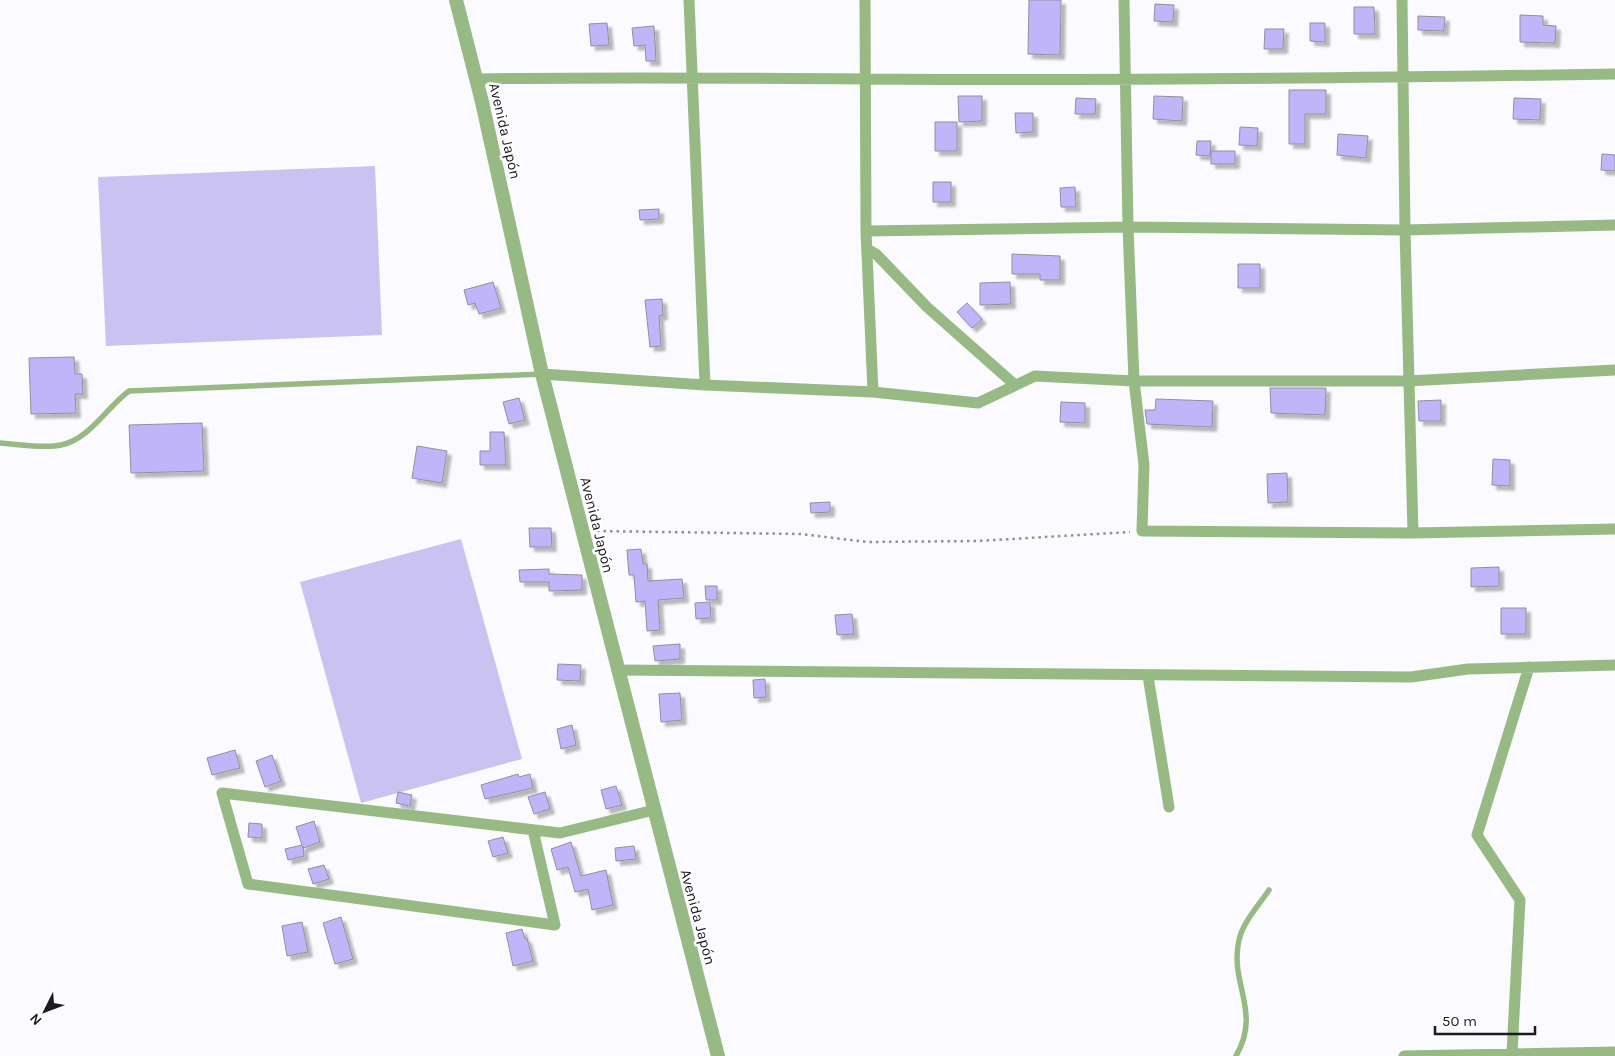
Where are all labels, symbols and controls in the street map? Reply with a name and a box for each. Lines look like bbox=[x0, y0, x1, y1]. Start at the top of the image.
street label: Avenida Japón bbox=[485, 81, 525, 181]
street label: Avenida Japón bbox=[576, 475, 618, 575]
street label: Avenida Japón bbox=[677, 867, 719, 967]
north arrow bbox=[20, 986, 70, 1036]
scale bar bbox=[1435, 1004, 1535, 1036]
text: N bbox=[26, 1010, 45, 1029]
text: 50 m bbox=[1442, 1012, 1477, 1030]

